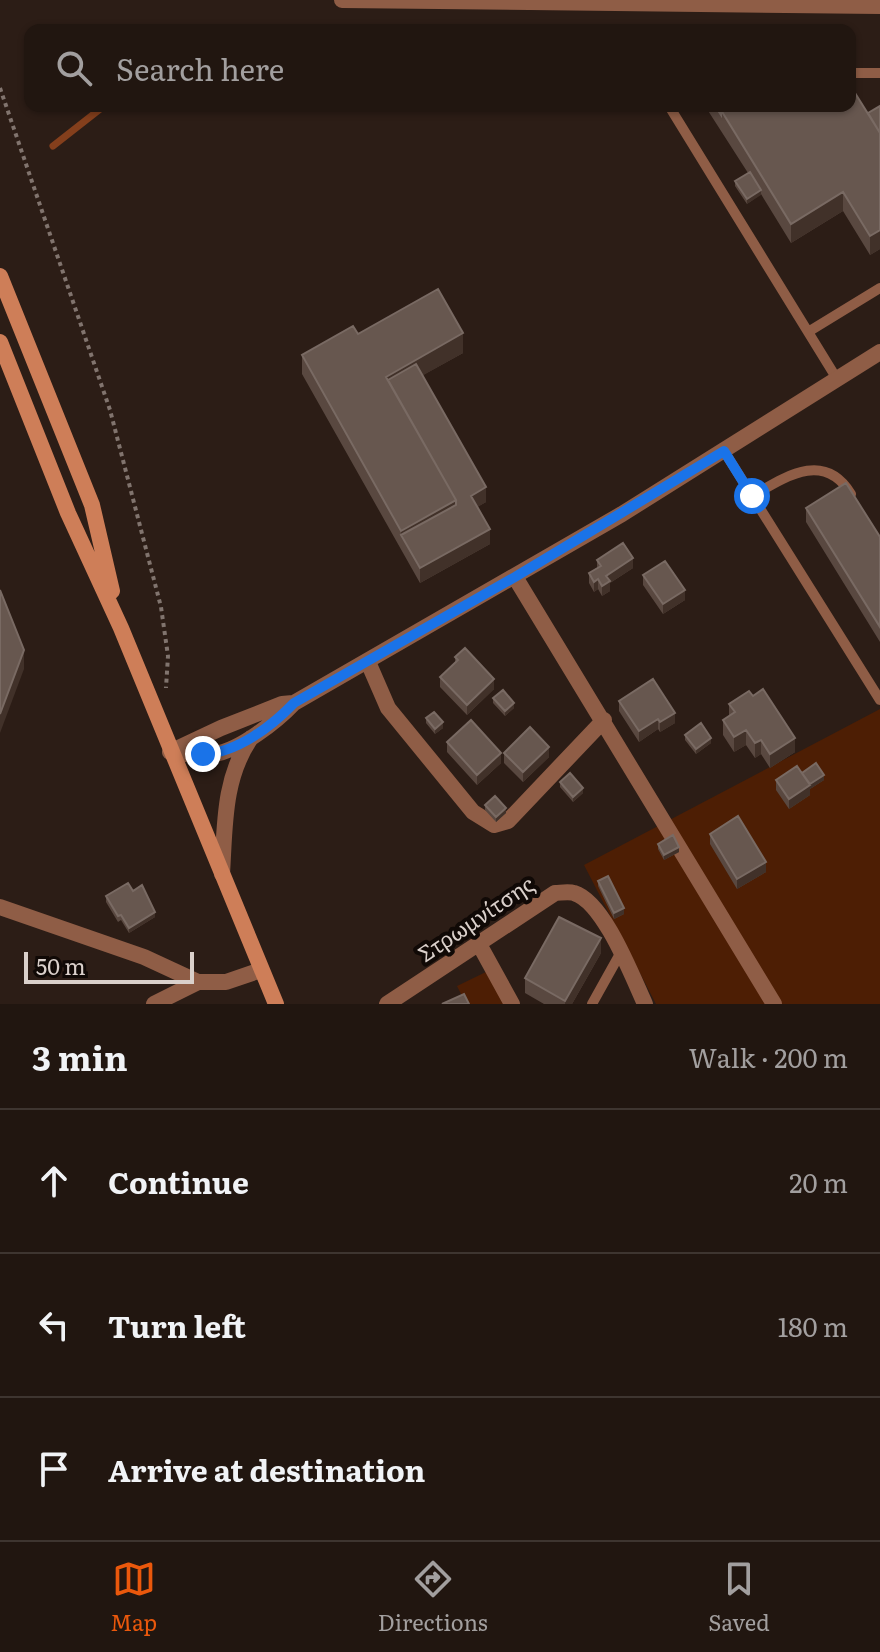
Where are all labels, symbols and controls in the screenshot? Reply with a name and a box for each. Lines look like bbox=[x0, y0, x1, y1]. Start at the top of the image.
search box bbox=[24, 24, 856, 112]
icon: search bbox=[52, 46, 96, 90]
text: Search here bbox=[116, 46, 284, 90]
route start bbox=[734, 478, 770, 514]
route end bbox=[185, 736, 221, 772]
street label: Στρωμνίτσης bbox=[410, 867, 540, 969]
scale bar bbox=[24, 948, 194, 984]
text: 50 m bbox=[36, 949, 86, 982]
text: 3 min bbox=[32, 1031, 128, 1081]
text: Walk · 200 m bbox=[689, 1037, 848, 1076]
icon: ahead bbox=[32, 1159, 76, 1203]
text: Continue bbox=[108, 1159, 249, 1203]
text: 20 m bbox=[789, 1162, 848, 1201]
icon: left bbox=[32, 1303, 76, 1347]
text: Turn left bbox=[108, 1303, 246, 1347]
text: 180 m bbox=[778, 1306, 848, 1345]
icon: arrive bbox=[32, 1447, 76, 1491]
text: Arrive at destination bbox=[108, 1447, 425, 1491]
tab: Map bbox=[110, 1557, 157, 1638]
tab: Directions bbox=[378, 1557, 488, 1638]
tab: Saved bbox=[708, 1557, 770, 1638]

